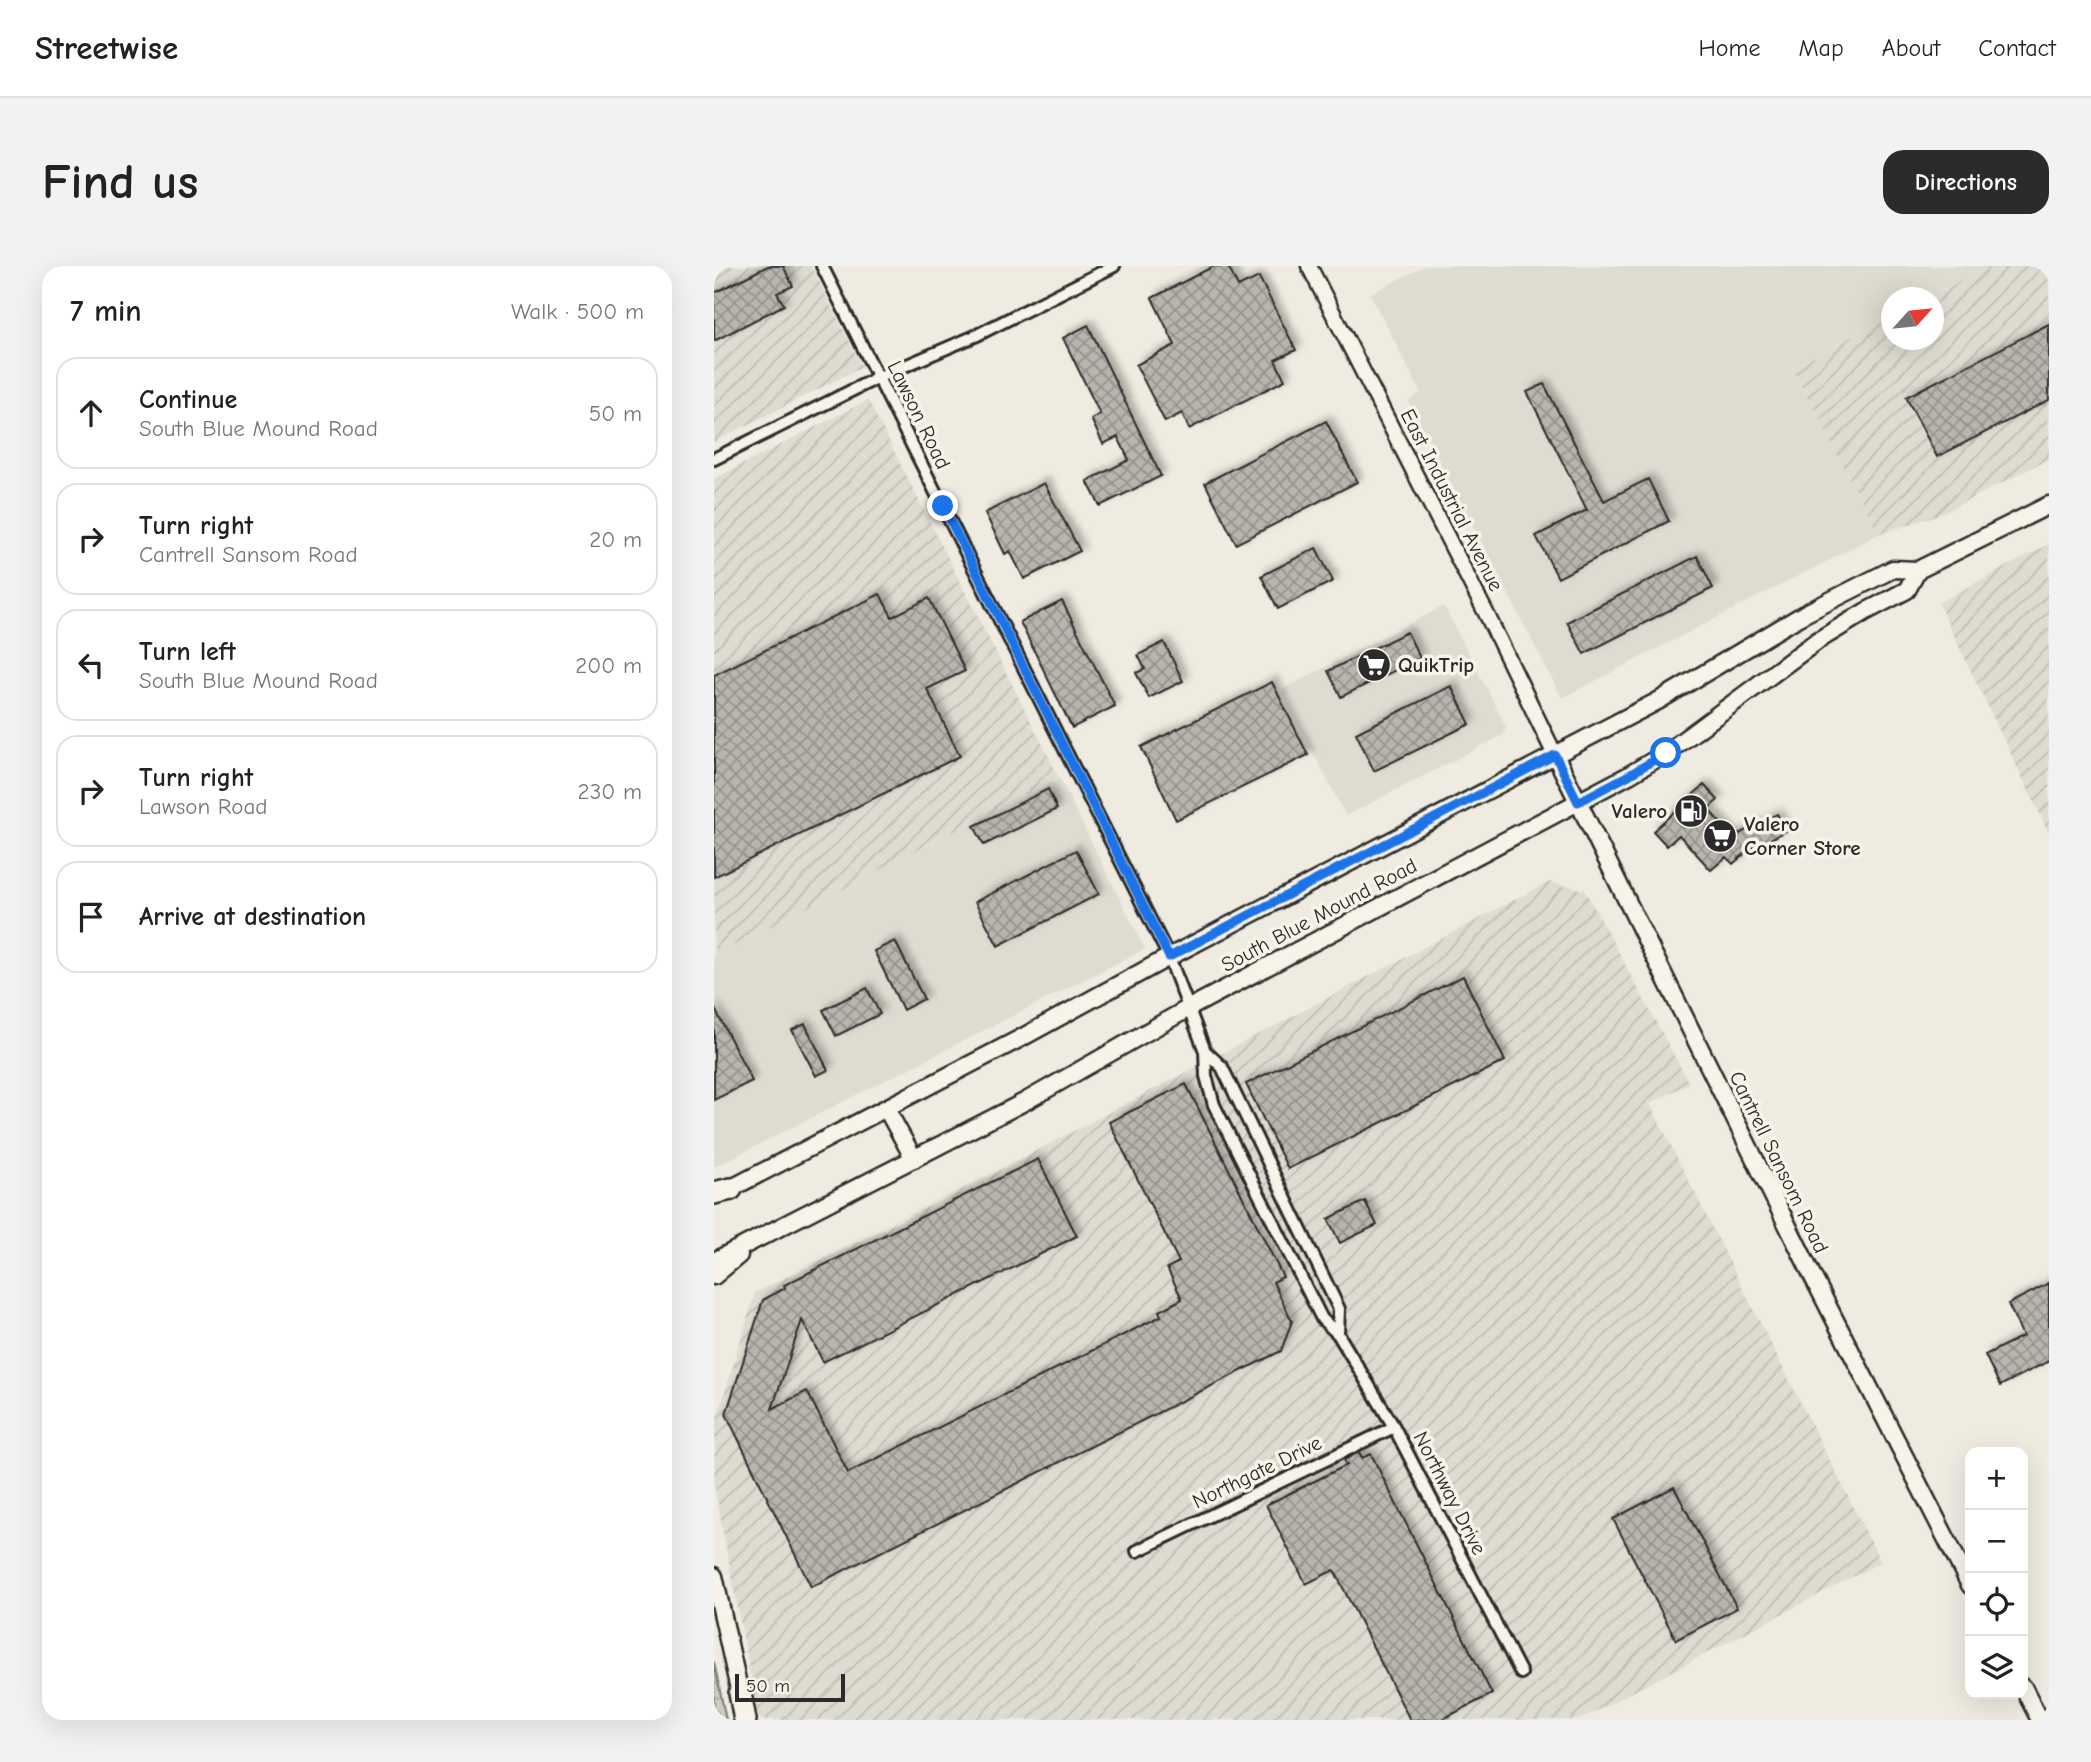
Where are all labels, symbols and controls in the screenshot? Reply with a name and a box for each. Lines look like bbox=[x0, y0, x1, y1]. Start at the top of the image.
text: Streetwise bbox=[35, 29, 178, 67]
text: Home bbox=[1699, 34, 1760, 62]
text: Map bbox=[1798, 34, 1844, 62]
text: About bbox=[1882, 34, 1940, 62]
text: Contact bbox=[1978, 34, 2056, 62]
button: Directions bbox=[1883, 150, 2049, 214]
text: Find us bbox=[42, 154, 198, 210]
north arrow bbox=[1881, 287, 1944, 350]
text: 7 min bbox=[70, 294, 142, 329]
text: Walk · 500 m bbox=[511, 298, 644, 325]
street label: Lawson Road bbox=[883, 357, 955, 473]
text: Continue bbox=[139, 385, 237, 415]
icon: ahead bbox=[72, 394, 110, 432]
text: 50 m bbox=[589, 400, 642, 427]
street label: East Industrial Avenue bbox=[1396, 405, 1508, 595]
text: South Blue Mound Road bbox=[139, 415, 378, 442]
route end bbox=[927, 490, 958, 521]
text: Turn right bbox=[139, 511, 253, 541]
icon: right bbox=[72, 520, 110, 558]
text: 20 m bbox=[589, 526, 642, 553]
text: Cantrell Sansom Road bbox=[139, 541, 358, 568]
text: Turn left bbox=[139, 637, 236, 667]
icon: left bbox=[72, 646, 110, 684]
supermarket icon: QuikTrip bbox=[1355, 646, 1393, 684]
text: 200 m bbox=[575, 652, 642, 679]
place label: QuikTrip bbox=[1398, 653, 1474, 677]
text: South Blue Mound Road bbox=[139, 667, 378, 694]
route start bbox=[1650, 737, 1681, 768]
text: Turn right bbox=[139, 763, 253, 793]
icon: right bbox=[72, 772, 110, 810]
text: 230 m bbox=[578, 778, 642, 805]
fuel station icon: Valero bbox=[1672, 792, 1710, 830]
text: Lawson Road bbox=[139, 793, 267, 820]
place label: Valero bbox=[1612, 799, 1667, 823]
place label: Valero Corner Store bbox=[1744, 812, 1860, 860]
supermarket icon: Valero Corner Store bbox=[1701, 817, 1739, 855]
street label: South Blue Mound Road bbox=[1217, 853, 1421, 977]
icon: arrive bbox=[72, 898, 110, 936]
text: Arrive at destination bbox=[139, 902, 366, 932]
street label: Cantrell Sansom Road bbox=[1724, 1067, 1834, 1257]
street label: Northway Drive bbox=[1409, 1427, 1491, 1559]
street label: Northgate Drive bbox=[1189, 1430, 1325, 1514]
map controls bbox=[1965, 1447, 2028, 1699]
button: + bbox=[1965, 1447, 2028, 1510]
button: − bbox=[1965, 1510, 2028, 1573]
button: locate bbox=[1965, 1573, 2028, 1636]
button: layers bbox=[1965, 1636, 2028, 1699]
scale bar bbox=[735, 1671, 845, 1703]
text: 50 m bbox=[746, 1675, 790, 1697]

